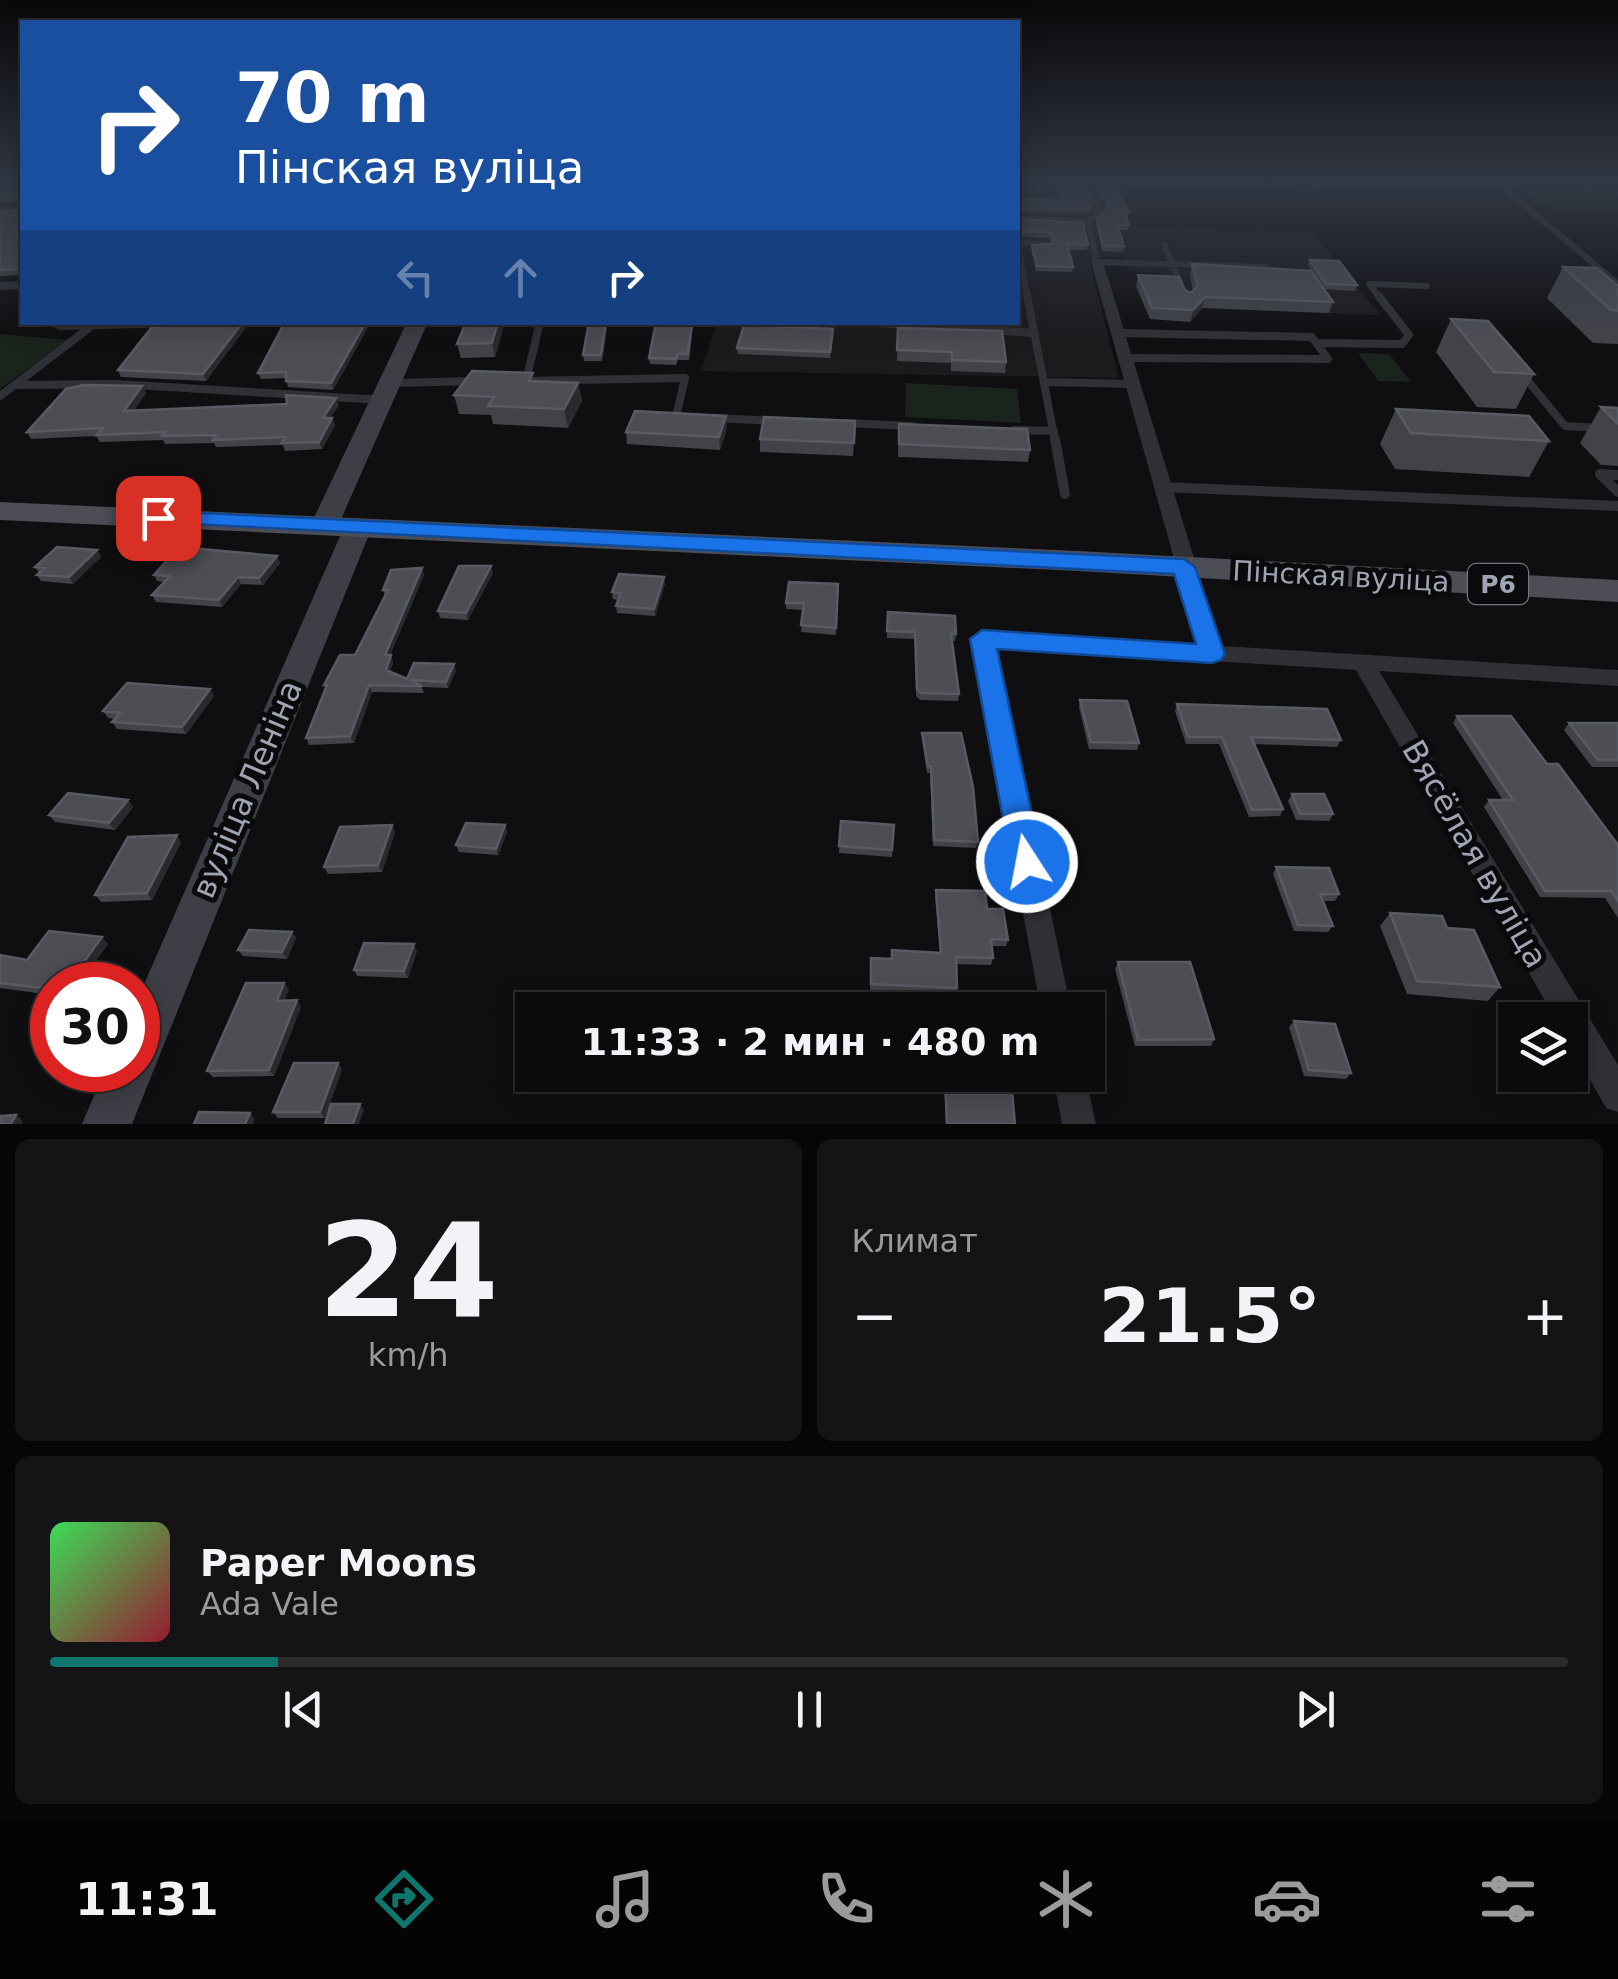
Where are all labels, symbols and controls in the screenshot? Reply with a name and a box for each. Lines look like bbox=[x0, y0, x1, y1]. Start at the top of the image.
text: 70 m bbox=[235, 57, 430, 139]
icon: right bbox=[70, 60, 200, 190]
text: Пінская вуліца bbox=[235, 141, 584, 194]
icon: left bbox=[388, 250, 443, 305]
icon: ahead bbox=[493, 250, 548, 305]
icon: right bbox=[598, 250, 653, 305]
pin bbox=[116, 476, 201, 561]
icon: arrive bbox=[131, 491, 186, 546]
street label: Пінская вуліца bbox=[1232, 554, 1450, 599]
road number: Р6 bbox=[1468, 564, 1528, 604]
street label: вуліца Леніна bbox=[184, 674, 310, 904]
street label: Вясёлая вуліца bbox=[1394, 733, 1556, 975]
position arrow bbox=[975, 810, 1079, 914]
speed limit sign: 30 bbox=[30, 962, 160, 1092]
map controls bbox=[1498, 1002, 1588, 1092]
button: layers bbox=[1498, 1002, 1588, 1092]
text: 11:33 · 2 мин · 480 m bbox=[581, 1020, 1039, 1064]
text: 24 bbox=[318, 1195, 499, 1347]
text: Климат bbox=[852, 1222, 978, 1260]
text: 21.5° bbox=[1098, 1272, 1321, 1360]
text: − bbox=[852, 1284, 898, 1348]
text: + bbox=[1522, 1284, 1568, 1348]
text: km/h bbox=[368, 1336, 449, 1374]
text: Paper Moons bbox=[200, 1541, 477, 1585]
text: Ada Vale bbox=[200, 1585, 339, 1623]
icon: previous bbox=[276, 1682, 331, 1737]
icon: pause bbox=[782, 1682, 837, 1737]
icon: next bbox=[1288, 1682, 1343, 1737]
icon: directions bbox=[369, 1864, 439, 1934]
icon: music bbox=[590, 1864, 660, 1934]
icon: phone bbox=[811, 1864, 881, 1934]
icon: climate bbox=[1031, 1864, 1101, 1934]
icon: car bbox=[1252, 1864, 1322, 1934]
icon: filters bbox=[1473, 1864, 1543, 1934]
text: 11:31 bbox=[75, 1873, 219, 1926]

